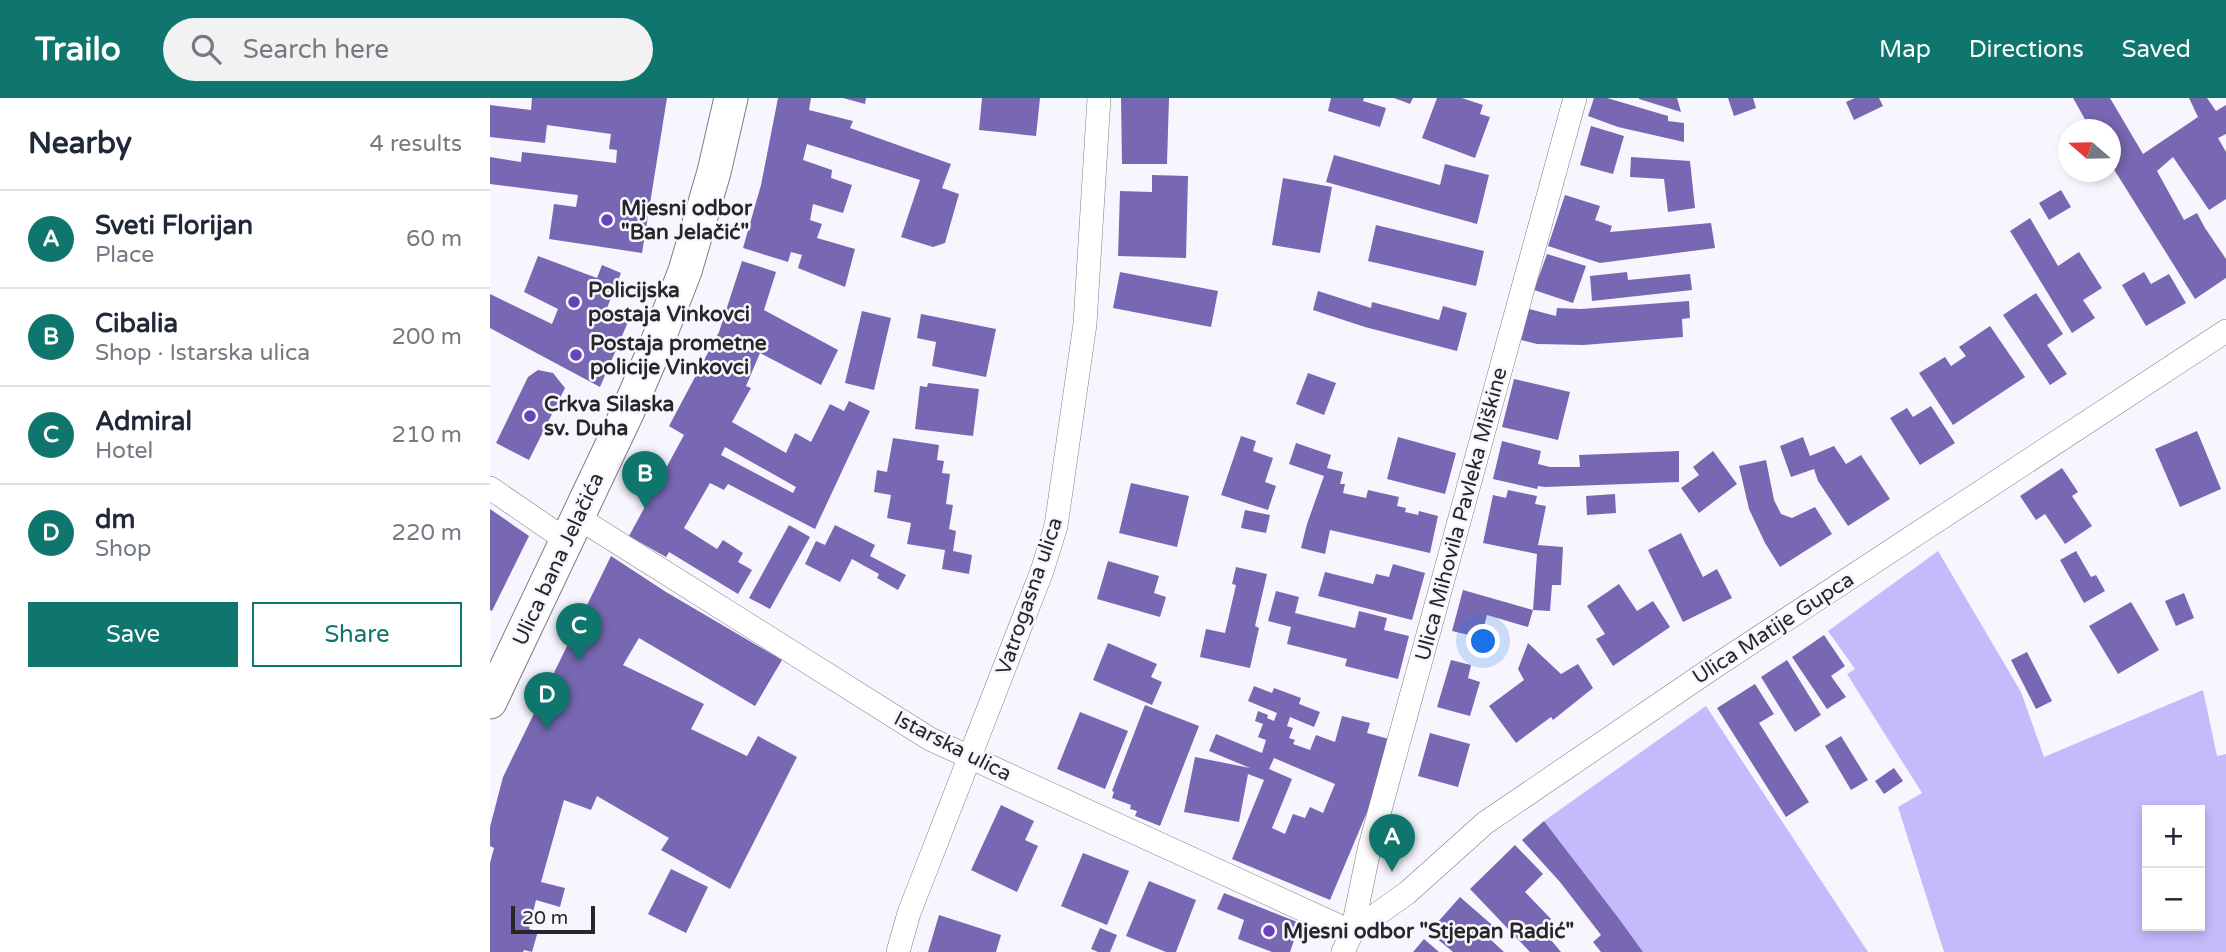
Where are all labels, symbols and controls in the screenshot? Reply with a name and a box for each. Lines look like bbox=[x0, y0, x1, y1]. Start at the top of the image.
search box bbox=[163, 18, 653, 81]
text: Trailo bbox=[35, 30, 121, 69]
icon: search bbox=[187, 30, 225, 68]
text: Search here bbox=[243, 34, 389, 65]
text: Map bbox=[1879, 35, 1931, 64]
text: Directions bbox=[1969, 35, 2084, 64]
text: Saved bbox=[2122, 35, 2191, 64]
north arrow bbox=[2058, 119, 2121, 182]
text: Nearby bbox=[28, 125, 132, 162]
text: 4 results bbox=[369, 130, 462, 158]
place label: Mjesni odbor "Ban Jelačić" bbox=[621, 196, 753, 245]
text: Sveti Florijan bbox=[95, 210, 253, 241]
marker: Mjesni odbor "Ban Jelačić" bbox=[599, 212, 615, 228]
text: A bbox=[42, 225, 60, 253]
text: 60 m bbox=[406, 225, 462, 253]
text: Place bbox=[95, 241, 154, 269]
place label: Policijska postaja Vinkovci bbox=[588, 278, 750, 327]
marker: Policijska postaja Vinkovci bbox=[566, 294, 582, 310]
text: Cibalia bbox=[95, 308, 178, 339]
text: B bbox=[43, 323, 59, 351]
text: 200 m bbox=[392, 323, 462, 351]
place label: Postaja prometne policije Vinkovci bbox=[590, 331, 767, 380]
text: Shop · Istarska ulica bbox=[95, 339, 310, 367]
marker: Postaja prometne policije Vinkovci bbox=[568, 347, 584, 363]
street label: Ulica Mihovila Pavleka Miškine bbox=[1410, 365, 1513, 664]
place label: Crkva Silaska sv. Duha bbox=[544, 392, 674, 441]
text: Admiral bbox=[95, 406, 192, 437]
marker: Crkva Silaska sv. Duha bbox=[522, 408, 538, 424]
text: C bbox=[43, 421, 59, 449]
text: 210 m bbox=[392, 421, 462, 449]
text: Hotel bbox=[95, 437, 153, 465]
pin: B bbox=[622, 451, 668, 509]
street label: Ulica bana Jelačića bbox=[507, 469, 609, 650]
text: dm bbox=[95, 504, 135, 535]
street label: Vatrogasna ulica bbox=[991, 514, 1068, 678]
text: D bbox=[42, 519, 60, 547]
text: 220 m bbox=[392, 519, 462, 547]
text: Shop bbox=[95, 535, 152, 563]
street label: Ulica Matije Gupca bbox=[1688, 567, 1859, 690]
button: Save bbox=[28, 602, 238, 667]
button: Share bbox=[252, 602, 462, 667]
pin: C bbox=[556, 603, 602, 661]
your location bbox=[1466, 624, 1500, 658]
pin: D bbox=[524, 672, 570, 730]
street label: Istarska ulica bbox=[890, 706, 1016, 787]
map controls bbox=[2142, 805, 2205, 931]
button: + bbox=[2142, 805, 2205, 868]
pin: A bbox=[1369, 814, 1415, 872]
button: − bbox=[2142, 868, 2205, 931]
scale bar bbox=[511, 903, 595, 935]
text: 20 m bbox=[522, 907, 568, 929]
place label: Mjesni odbor "Stjepan Radić" bbox=[1283, 919, 1574, 944]
marker: Mjesni odbor "Stjepan Radić" bbox=[1261, 923, 1277, 939]

